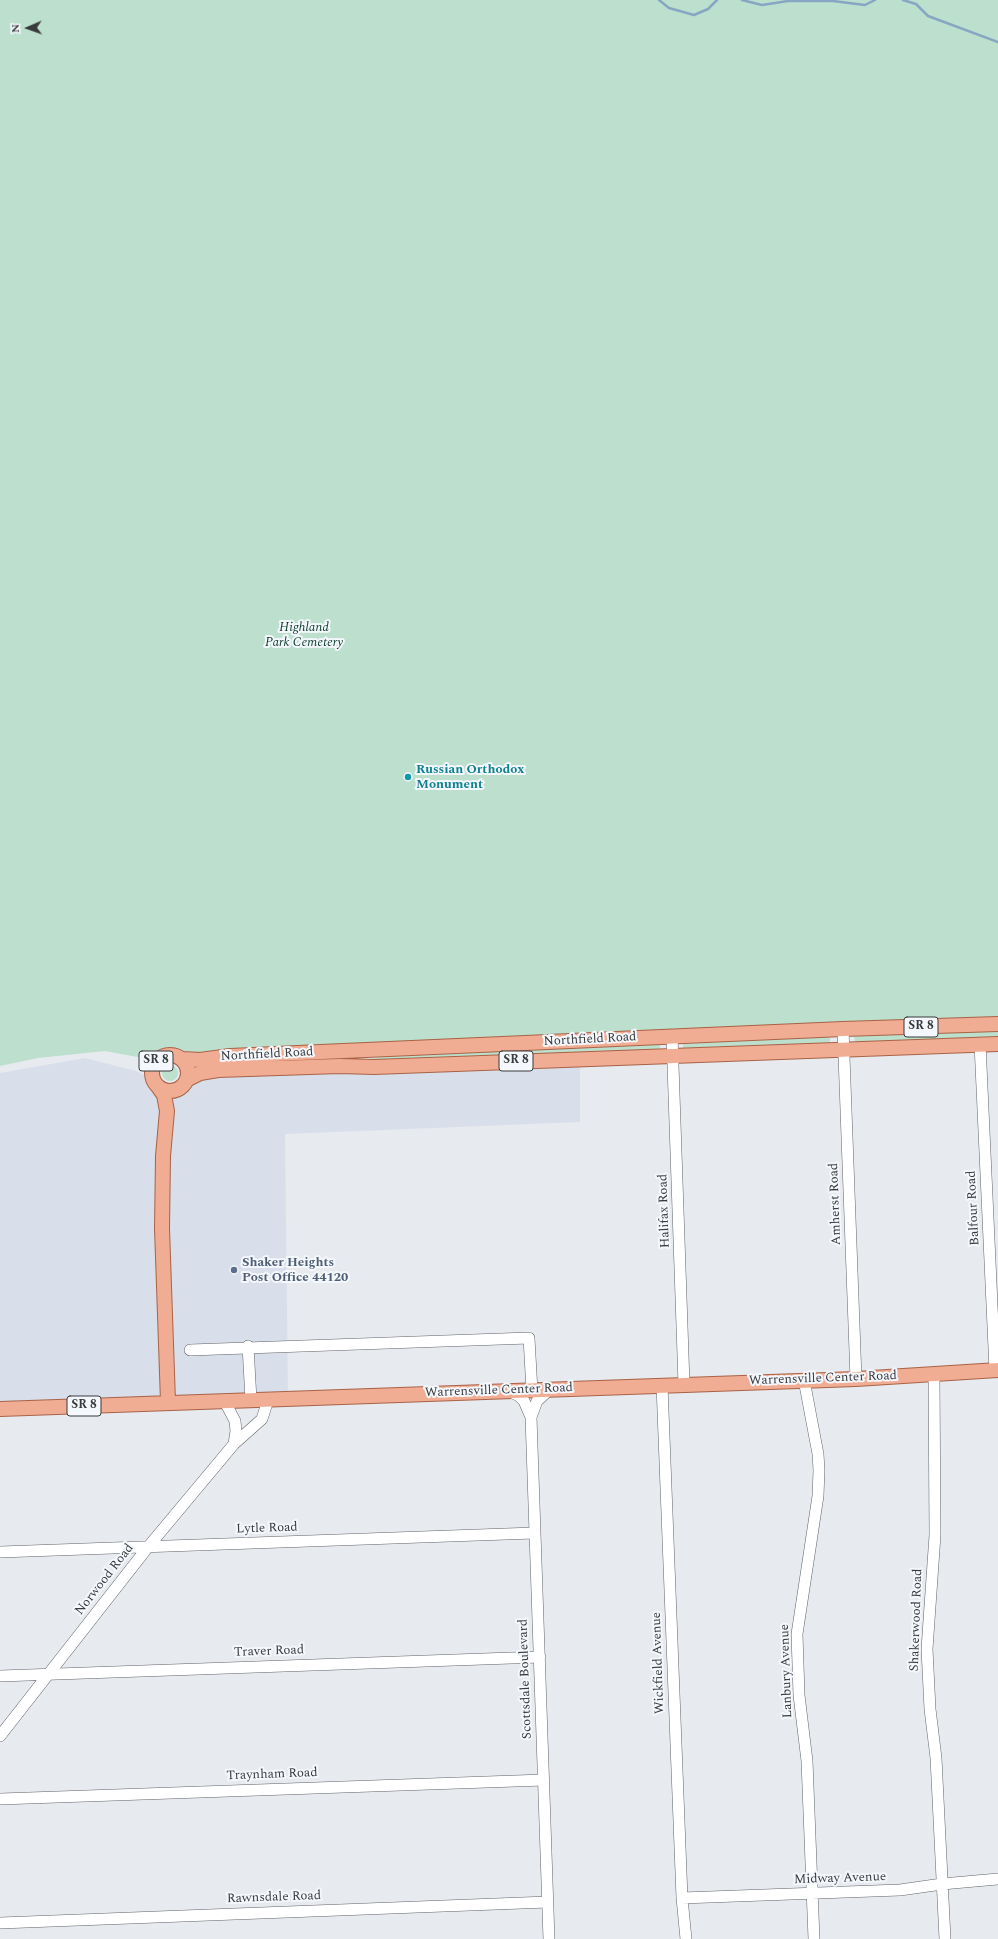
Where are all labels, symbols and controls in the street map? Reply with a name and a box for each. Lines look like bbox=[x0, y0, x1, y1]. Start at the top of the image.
north arrow bbox=[8, 8, 48, 48]
text: N bbox=[7, 24, 24, 33]
park label: Highland Park Cemetery bbox=[265, 620, 343, 651]
place label: Russian Orthodox Monument bbox=[416, 762, 524, 793]
marker: Russian Orthodox Monument bbox=[403, 772, 413, 782]
road number: SR 8 bbox=[904, 1017, 938, 1037]
street label: Northfield Road bbox=[543, 1030, 637, 1050]
street label: Northfield Road bbox=[220, 1045, 314, 1065]
road number: SR 8 bbox=[139, 1051, 173, 1071]
road number: SR 8 bbox=[499, 1051, 533, 1071]
street label: Amherst Road bbox=[827, 1162, 845, 1246]
street label: Balfour Road bbox=[964, 1170, 984, 1246]
street label: Halifax Road bbox=[656, 1174, 674, 1248]
place label: Shaker Heights Post Office 44120 bbox=[242, 1255, 348, 1286]
marker: Shaker Heights Post Office 44120 bbox=[229, 1265, 239, 1275]
street label: Warrensville Center Road bbox=[749, 1369, 897, 1389]
street label: Warrensville Center Road bbox=[425, 1381, 573, 1401]
road number: SR 8 bbox=[67, 1396, 101, 1416]
street label: Lytle Road bbox=[236, 1520, 298, 1538]
street label: Norwood Road bbox=[72, 1541, 138, 1619]
street label: Shakerwood Road bbox=[907, 1568, 927, 1672]
street label: Wickfield Avenue bbox=[649, 1612, 669, 1714]
street label: Scottsdale Boulevard bbox=[516, 1619, 536, 1739]
street label: Lanbury Avenue bbox=[778, 1624, 796, 1718]
street label: Traver Road bbox=[234, 1643, 304, 1661]
street label: Traynham Road bbox=[226, 1766, 318, 1784]
street label: Midway Avenue bbox=[794, 1870, 886, 1888]
street label: Rawnsdale Road bbox=[227, 1889, 321, 1907]

